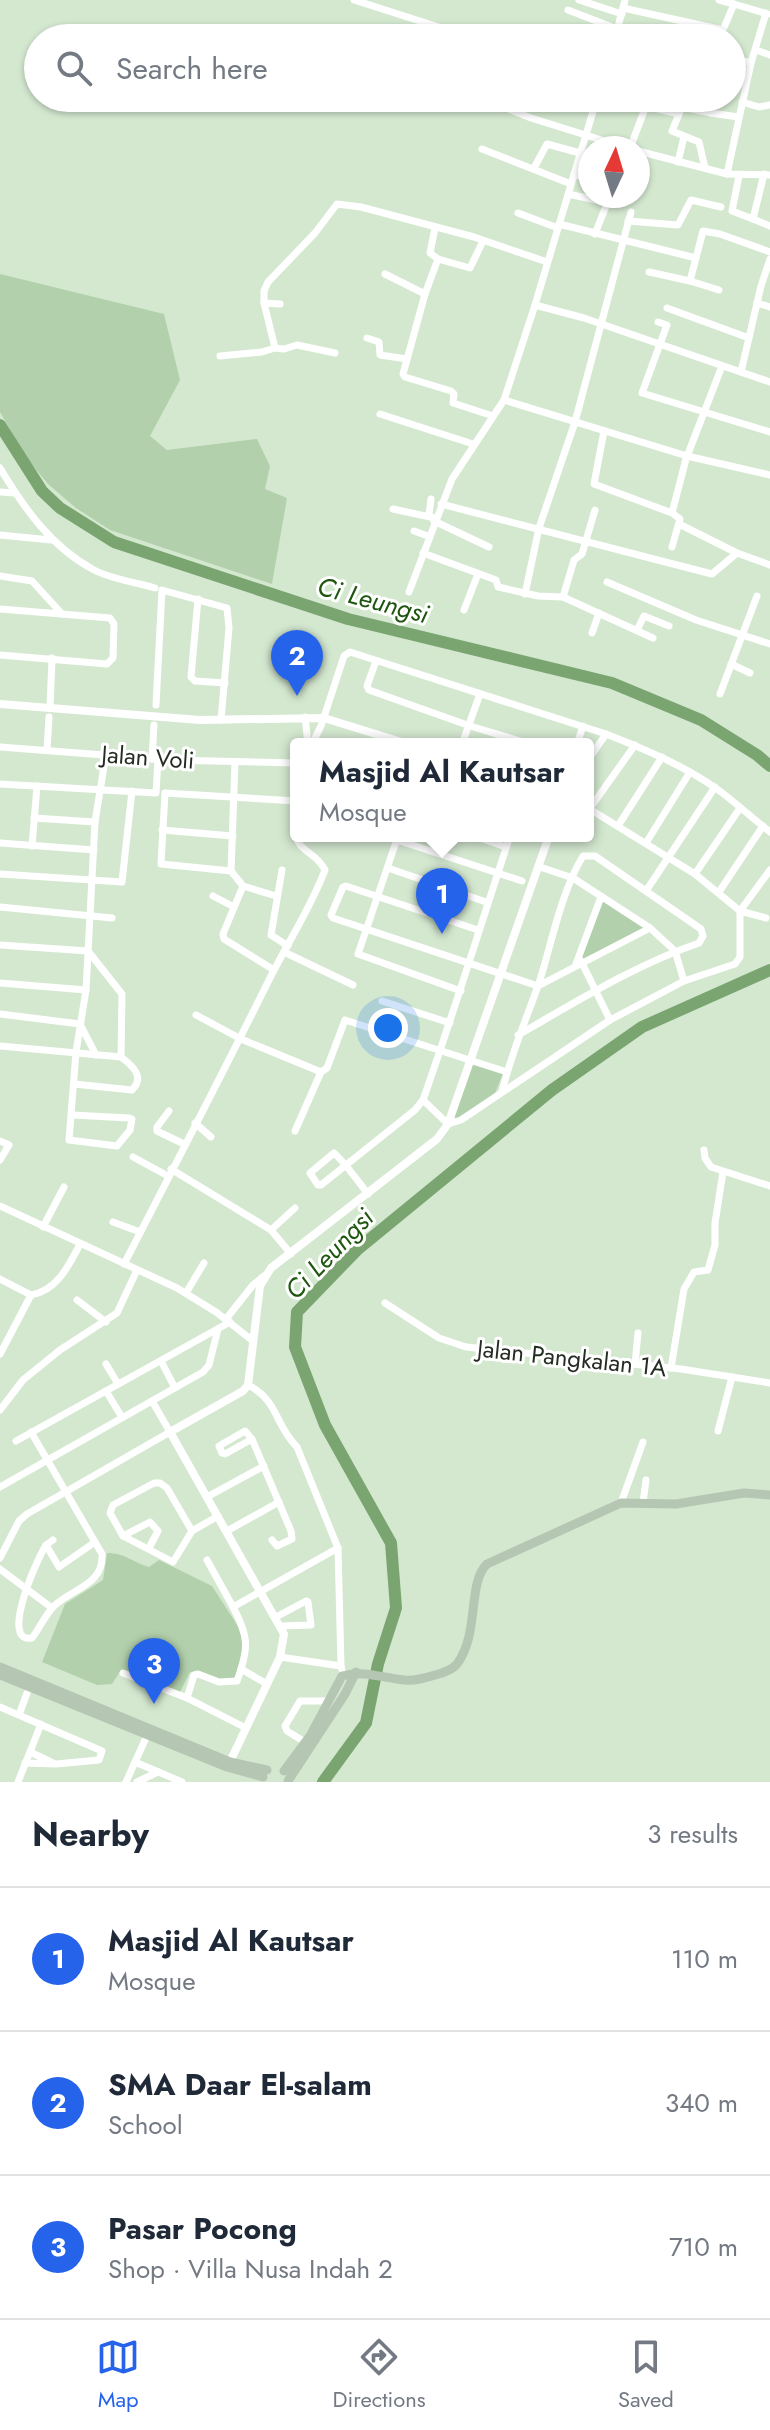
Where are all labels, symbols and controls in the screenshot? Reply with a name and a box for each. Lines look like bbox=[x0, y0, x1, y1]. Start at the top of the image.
search box bbox=[24, 24, 746, 112]
icon: search bbox=[52, 46, 96, 90]
text: Search here bbox=[116, 47, 268, 90]
north arrow bbox=[578, 136, 650, 208]
water label: Ci Leungsi bbox=[313, 567, 433, 633]
pin: 2 bbox=[271, 630, 323, 696]
street label: Jalan Voli bbox=[97, 736, 196, 778]
popup bbox=[290, 738, 594, 842]
text: Masjid Al Kautsar bbox=[319, 750, 565, 793]
text: Mosque bbox=[319, 793, 407, 831]
pin: 1 bbox=[416, 868, 468, 934]
your location bbox=[368, 1008, 408, 1048]
water label: Ci Leungsi bbox=[276, 1200, 382, 1308]
street label: Jalan Pangkalan 1A bbox=[473, 1330, 668, 1385]
pin: 3 bbox=[128, 1638, 180, 1704]
text: Nearby bbox=[32, 1810, 149, 1859]
text: 3 results bbox=[647, 1815, 738, 1853]
text: Masjid Al Kautsar bbox=[108, 1919, 354, 1962]
text: 1 bbox=[51, 1940, 65, 1978]
text: 110 m bbox=[671, 1940, 738, 1978]
text: Mosque bbox=[108, 1962, 196, 2000]
text: SMA Daar El-salam bbox=[108, 2063, 372, 2106]
text: 2 bbox=[49, 2084, 67, 2122]
text: 340 m bbox=[665, 2084, 738, 2122]
text: School bbox=[108, 2106, 183, 2144]
text: Pasar Pocong bbox=[108, 2207, 297, 2250]
text: 3 bbox=[50, 2228, 66, 2266]
text: 710 m bbox=[669, 2228, 738, 2266]
text: Shop · Villa Nusa Indah 2 bbox=[108, 2250, 393, 2288]
tab: Map bbox=[96, 2335, 140, 2415]
tab: Directions bbox=[333, 2335, 426, 2415]
tab: Saved bbox=[618, 2335, 674, 2415]

